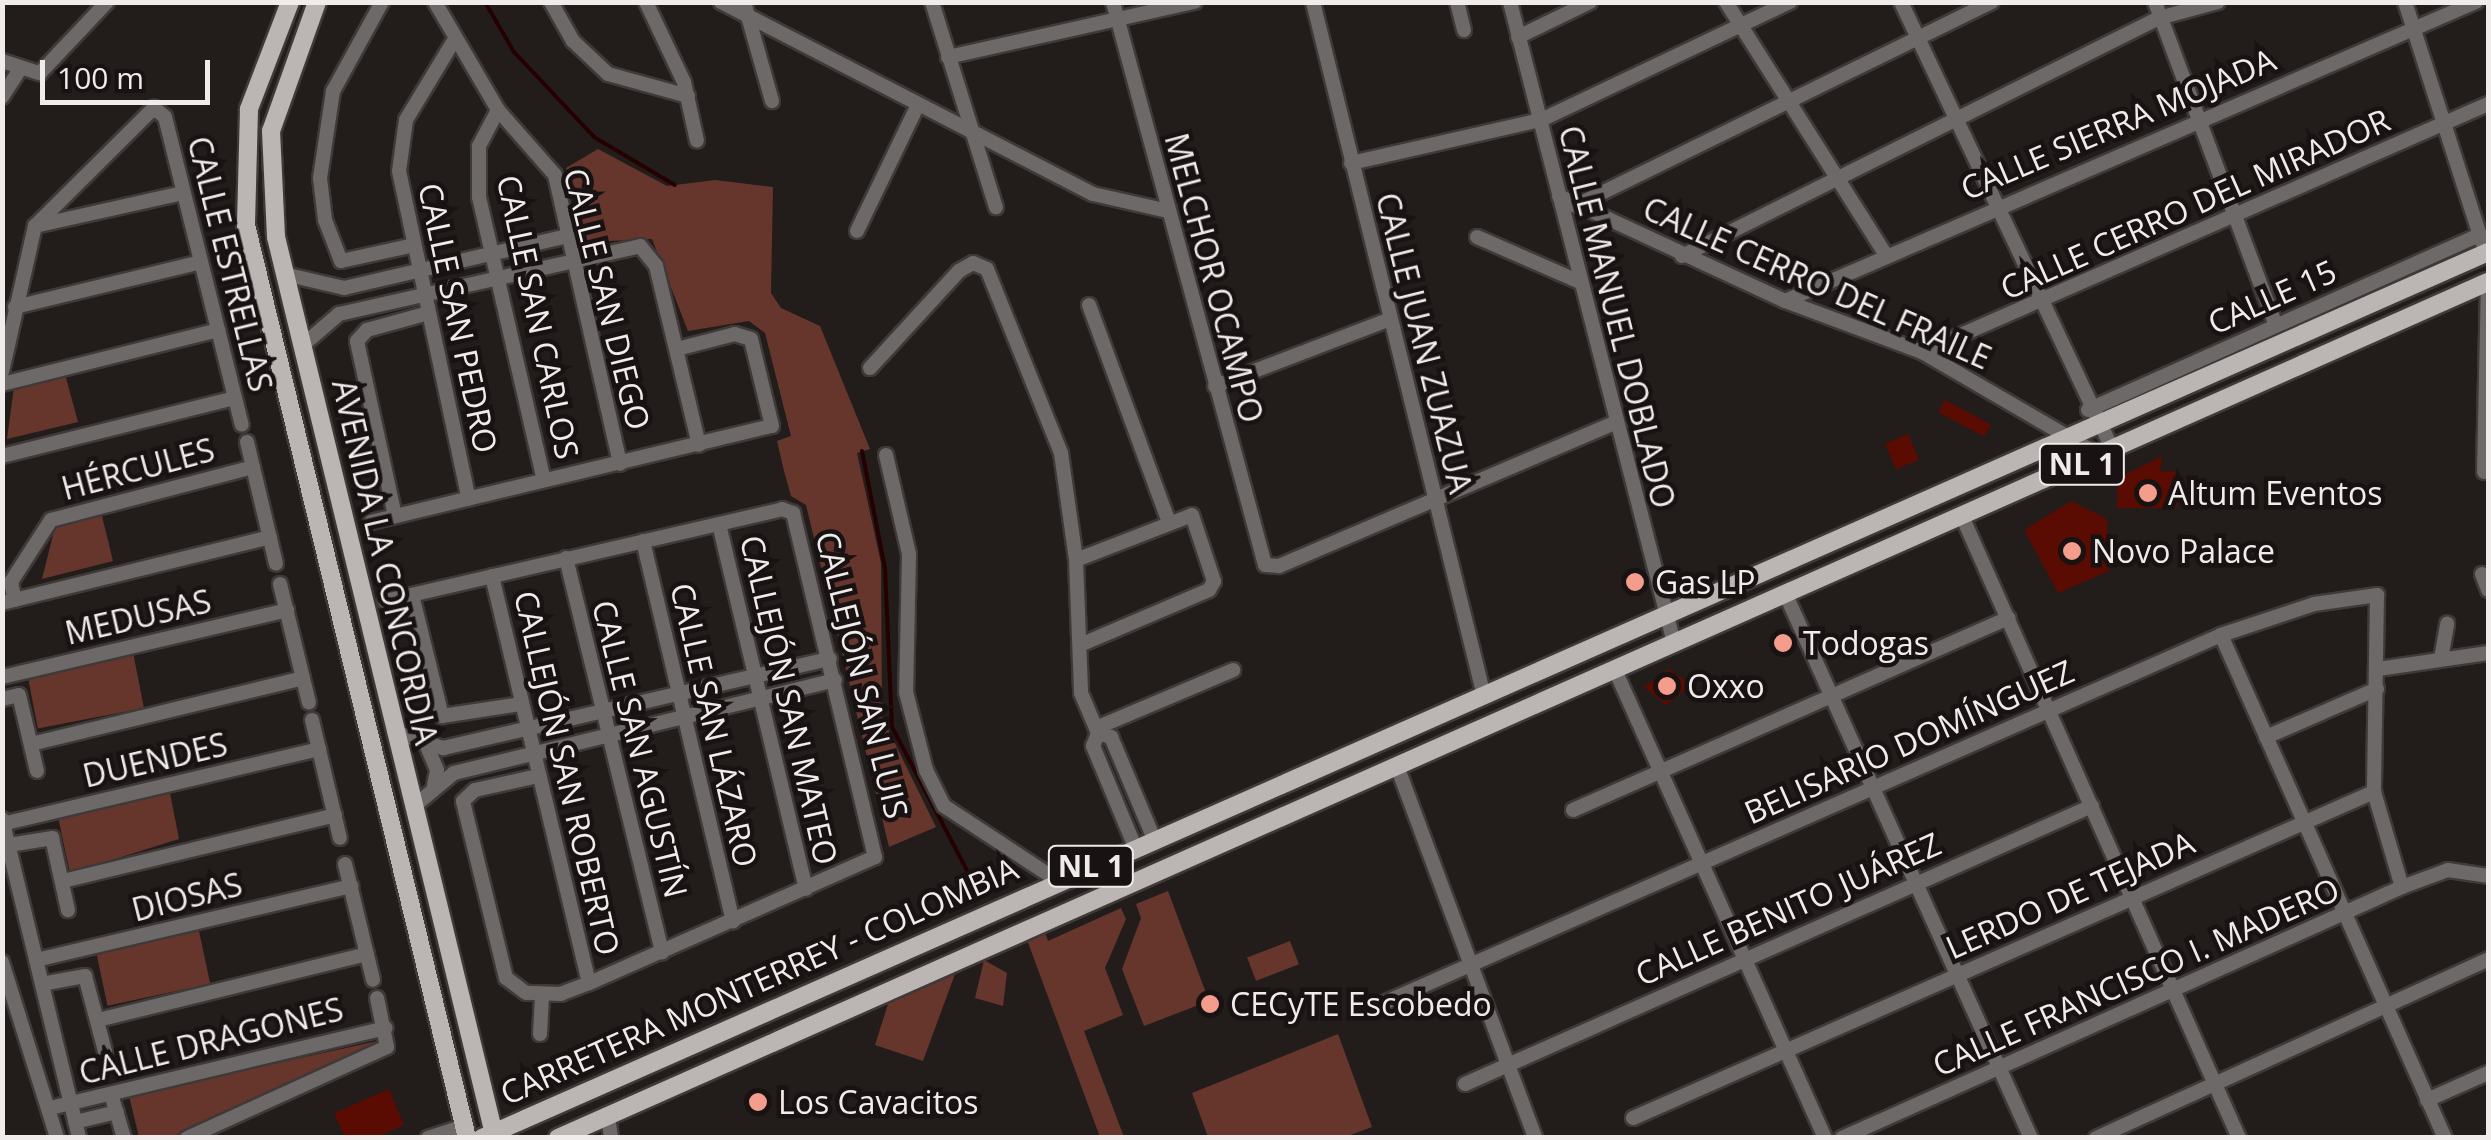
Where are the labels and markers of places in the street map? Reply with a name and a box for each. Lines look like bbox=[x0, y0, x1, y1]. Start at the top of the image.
place label: Altum Eventos bbox=[2168, 474, 2383, 512]
marker: Altum Eventos bbox=[2137, 482, 2159, 504]
place label: Novo Palace bbox=[2092, 532, 2275, 570]
marker: Novo Palace bbox=[2061, 540, 2083, 562]
place label: Gas LP bbox=[1655, 563, 1756, 601]
marker: Gas LP bbox=[1624, 571, 1646, 593]
place label: Todogas bbox=[1803, 624, 1929, 662]
marker: Todogas bbox=[1772, 632, 1794, 654]
place label: Oxxo bbox=[1687, 667, 1765, 705]
marker: Oxxo bbox=[1656, 675, 1678, 697]
place label: CECyTE Escobedo bbox=[1230, 985, 1492, 1023]
marker: CECyTE Escobedo bbox=[1199, 993, 1221, 1015]
place label: Los Cavacitos bbox=[778, 1083, 979, 1121]
marker: Los Cavacitos bbox=[747, 1091, 769, 1113]

